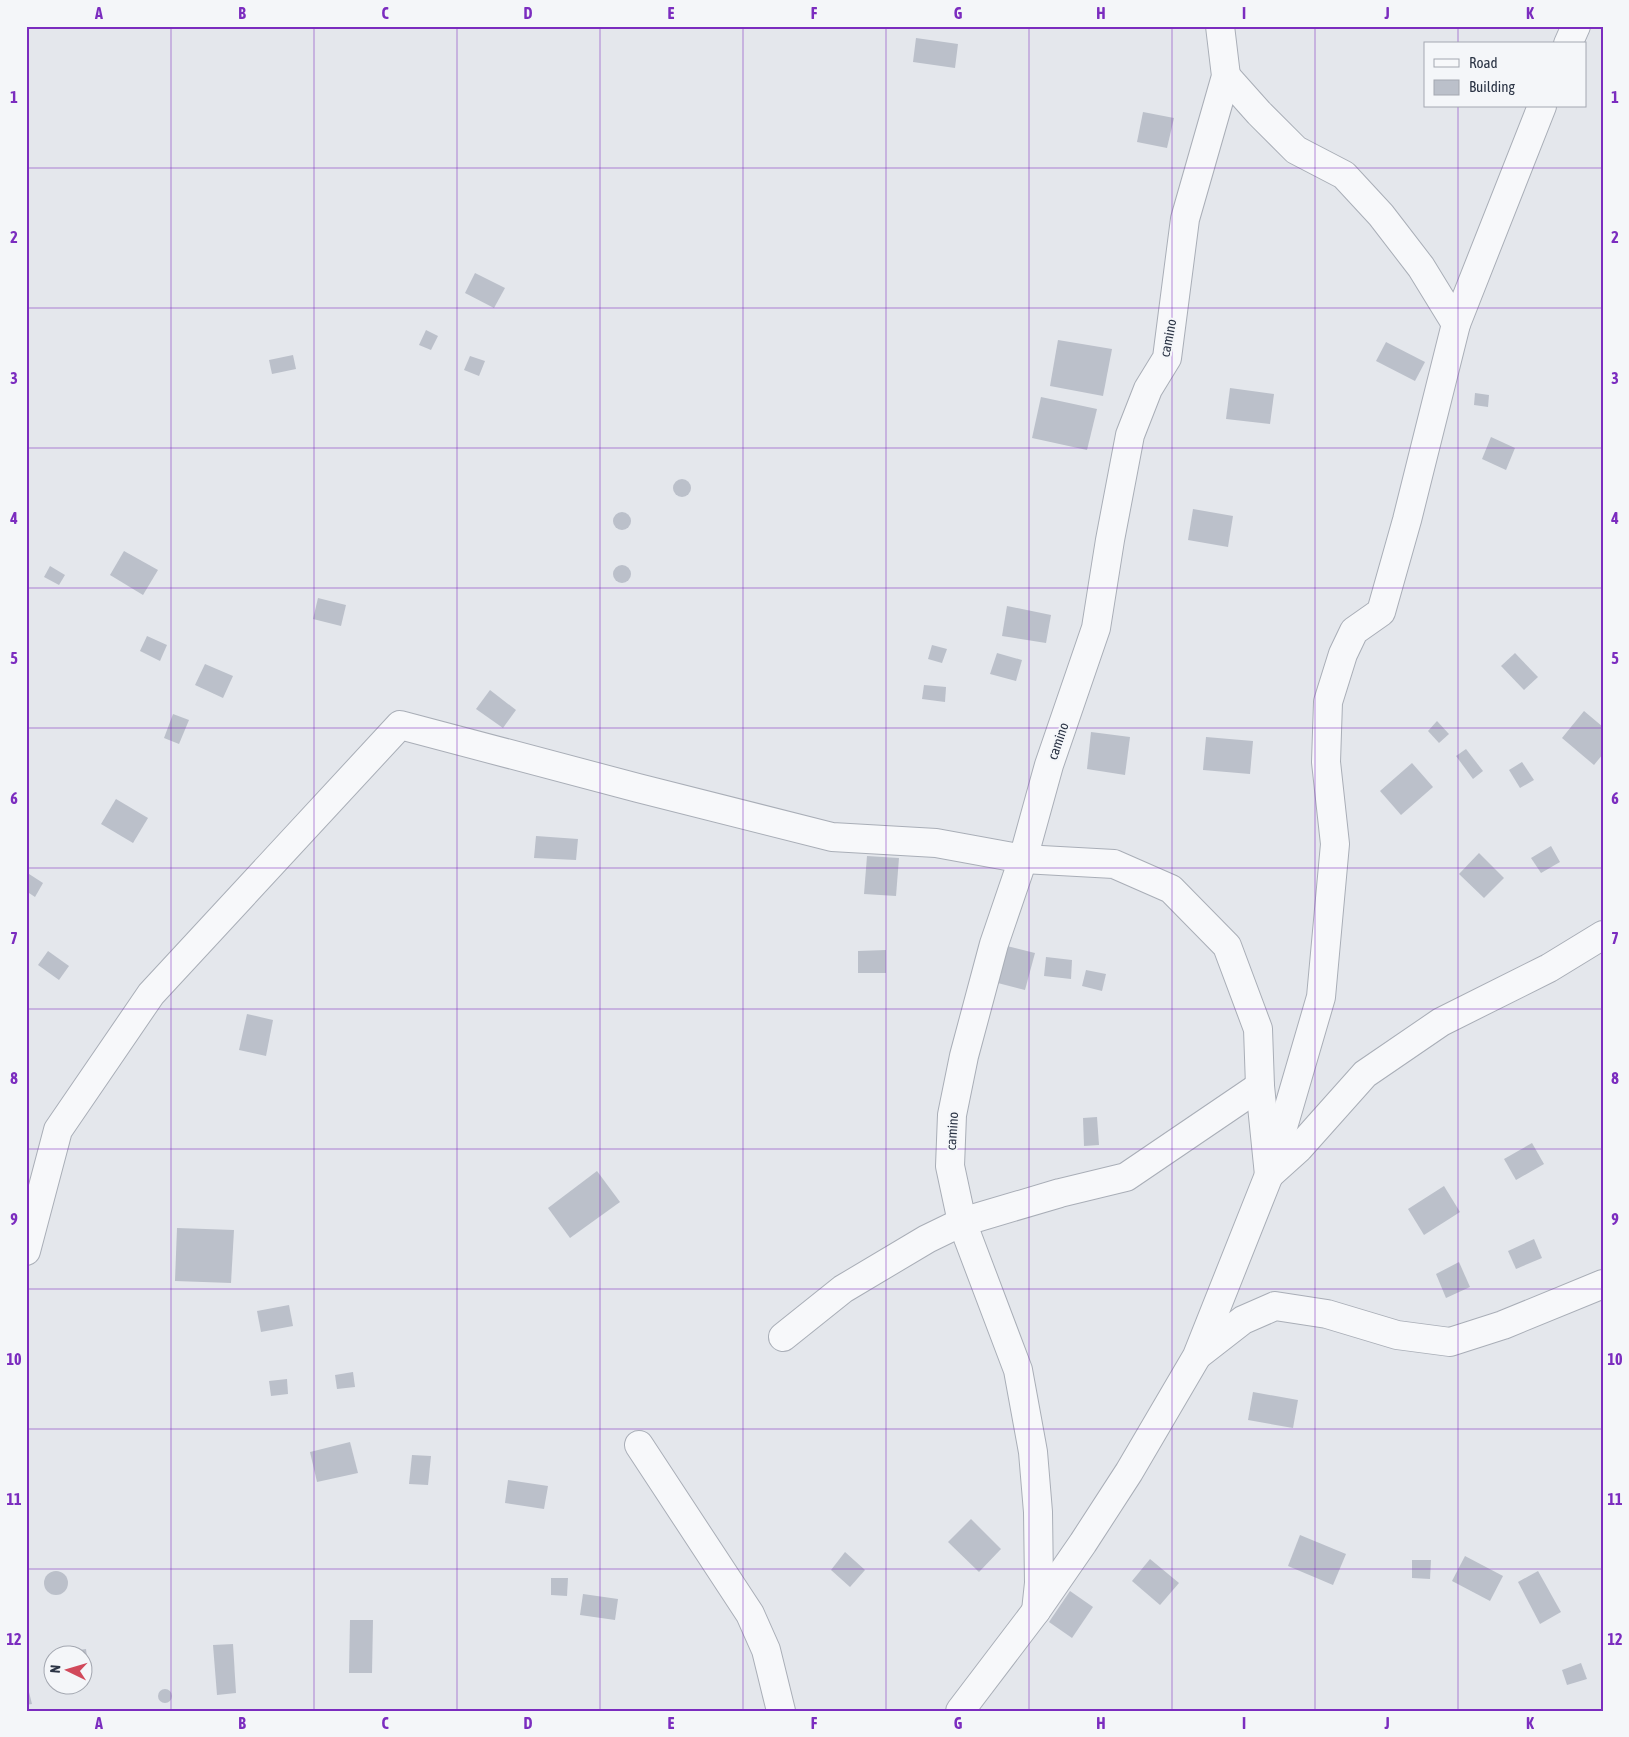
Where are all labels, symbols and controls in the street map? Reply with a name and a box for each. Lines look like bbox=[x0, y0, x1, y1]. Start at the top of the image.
text: A bbox=[94, 4, 103, 22]
text: B bbox=[238, 4, 246, 22]
text: C bbox=[381, 4, 389, 22]
text: D bbox=[524, 4, 533, 22]
text: E bbox=[668, 4, 675, 22]
text: F bbox=[811, 4, 818, 22]
text: G bbox=[954, 4, 963, 22]
text: H bbox=[1096, 4, 1106, 22]
text: I bbox=[1242, 4, 1246, 22]
text: J bbox=[1383, 4, 1390, 22]
text: K bbox=[1526, 4, 1534, 22]
legend bbox=[1424, 42, 1586, 108]
text: Road bbox=[1469, 54, 1498, 71]
text: Building bbox=[1469, 78, 1515, 95]
text: 1 bbox=[10, 88, 18, 106]
text: 1 bbox=[1611, 88, 1619, 106]
text: 2 bbox=[10, 228, 18, 246]
text: 2 bbox=[1611, 228, 1619, 246]
street label: camino bbox=[1156, 318, 1180, 358]
text: 3 bbox=[10, 369, 18, 387]
text: 3 bbox=[1611, 369, 1619, 387]
text: 4 bbox=[9, 509, 18, 527]
text: 4 bbox=[1610, 509, 1619, 527]
text: 5 bbox=[10, 649, 18, 667]
text: 5 bbox=[1611, 649, 1619, 667]
street label: camino bbox=[1044, 720, 1072, 762]
text: 6 bbox=[10, 789, 18, 807]
text: 6 bbox=[1611, 789, 1619, 807]
text: 7 bbox=[10, 929, 18, 947]
text: 7 bbox=[1611, 929, 1619, 947]
text: 8 bbox=[10, 1069, 18, 1087]
text: 8 bbox=[1611, 1069, 1619, 1087]
street label: camino bbox=[943, 1111, 961, 1151]
text: 9 bbox=[10, 1210, 18, 1228]
text: 9 bbox=[1611, 1210, 1619, 1228]
text: 10 bbox=[6, 1350, 22, 1368]
text: 10 bbox=[1607, 1350, 1623, 1368]
text: 11 bbox=[6, 1490, 22, 1508]
text: 11 bbox=[1607, 1490, 1623, 1508]
text: 12 bbox=[6, 1630, 22, 1648]
text: 12 bbox=[1607, 1630, 1623, 1648]
north arrow bbox=[42, 1644, 92, 1694]
text: N bbox=[47, 1664, 63, 1674]
text: A bbox=[94, 1714, 103, 1732]
text: B bbox=[238, 1714, 246, 1732]
text: C bbox=[381, 1714, 389, 1732]
text: D bbox=[524, 1714, 533, 1732]
text: E bbox=[668, 1714, 675, 1732]
text: F bbox=[811, 1714, 818, 1732]
text: G bbox=[954, 1714, 963, 1732]
text: H bbox=[1096, 1714, 1106, 1732]
text: I bbox=[1242, 1714, 1246, 1732]
text: J bbox=[1383, 1714, 1390, 1732]
text: K bbox=[1526, 1714, 1534, 1732]

